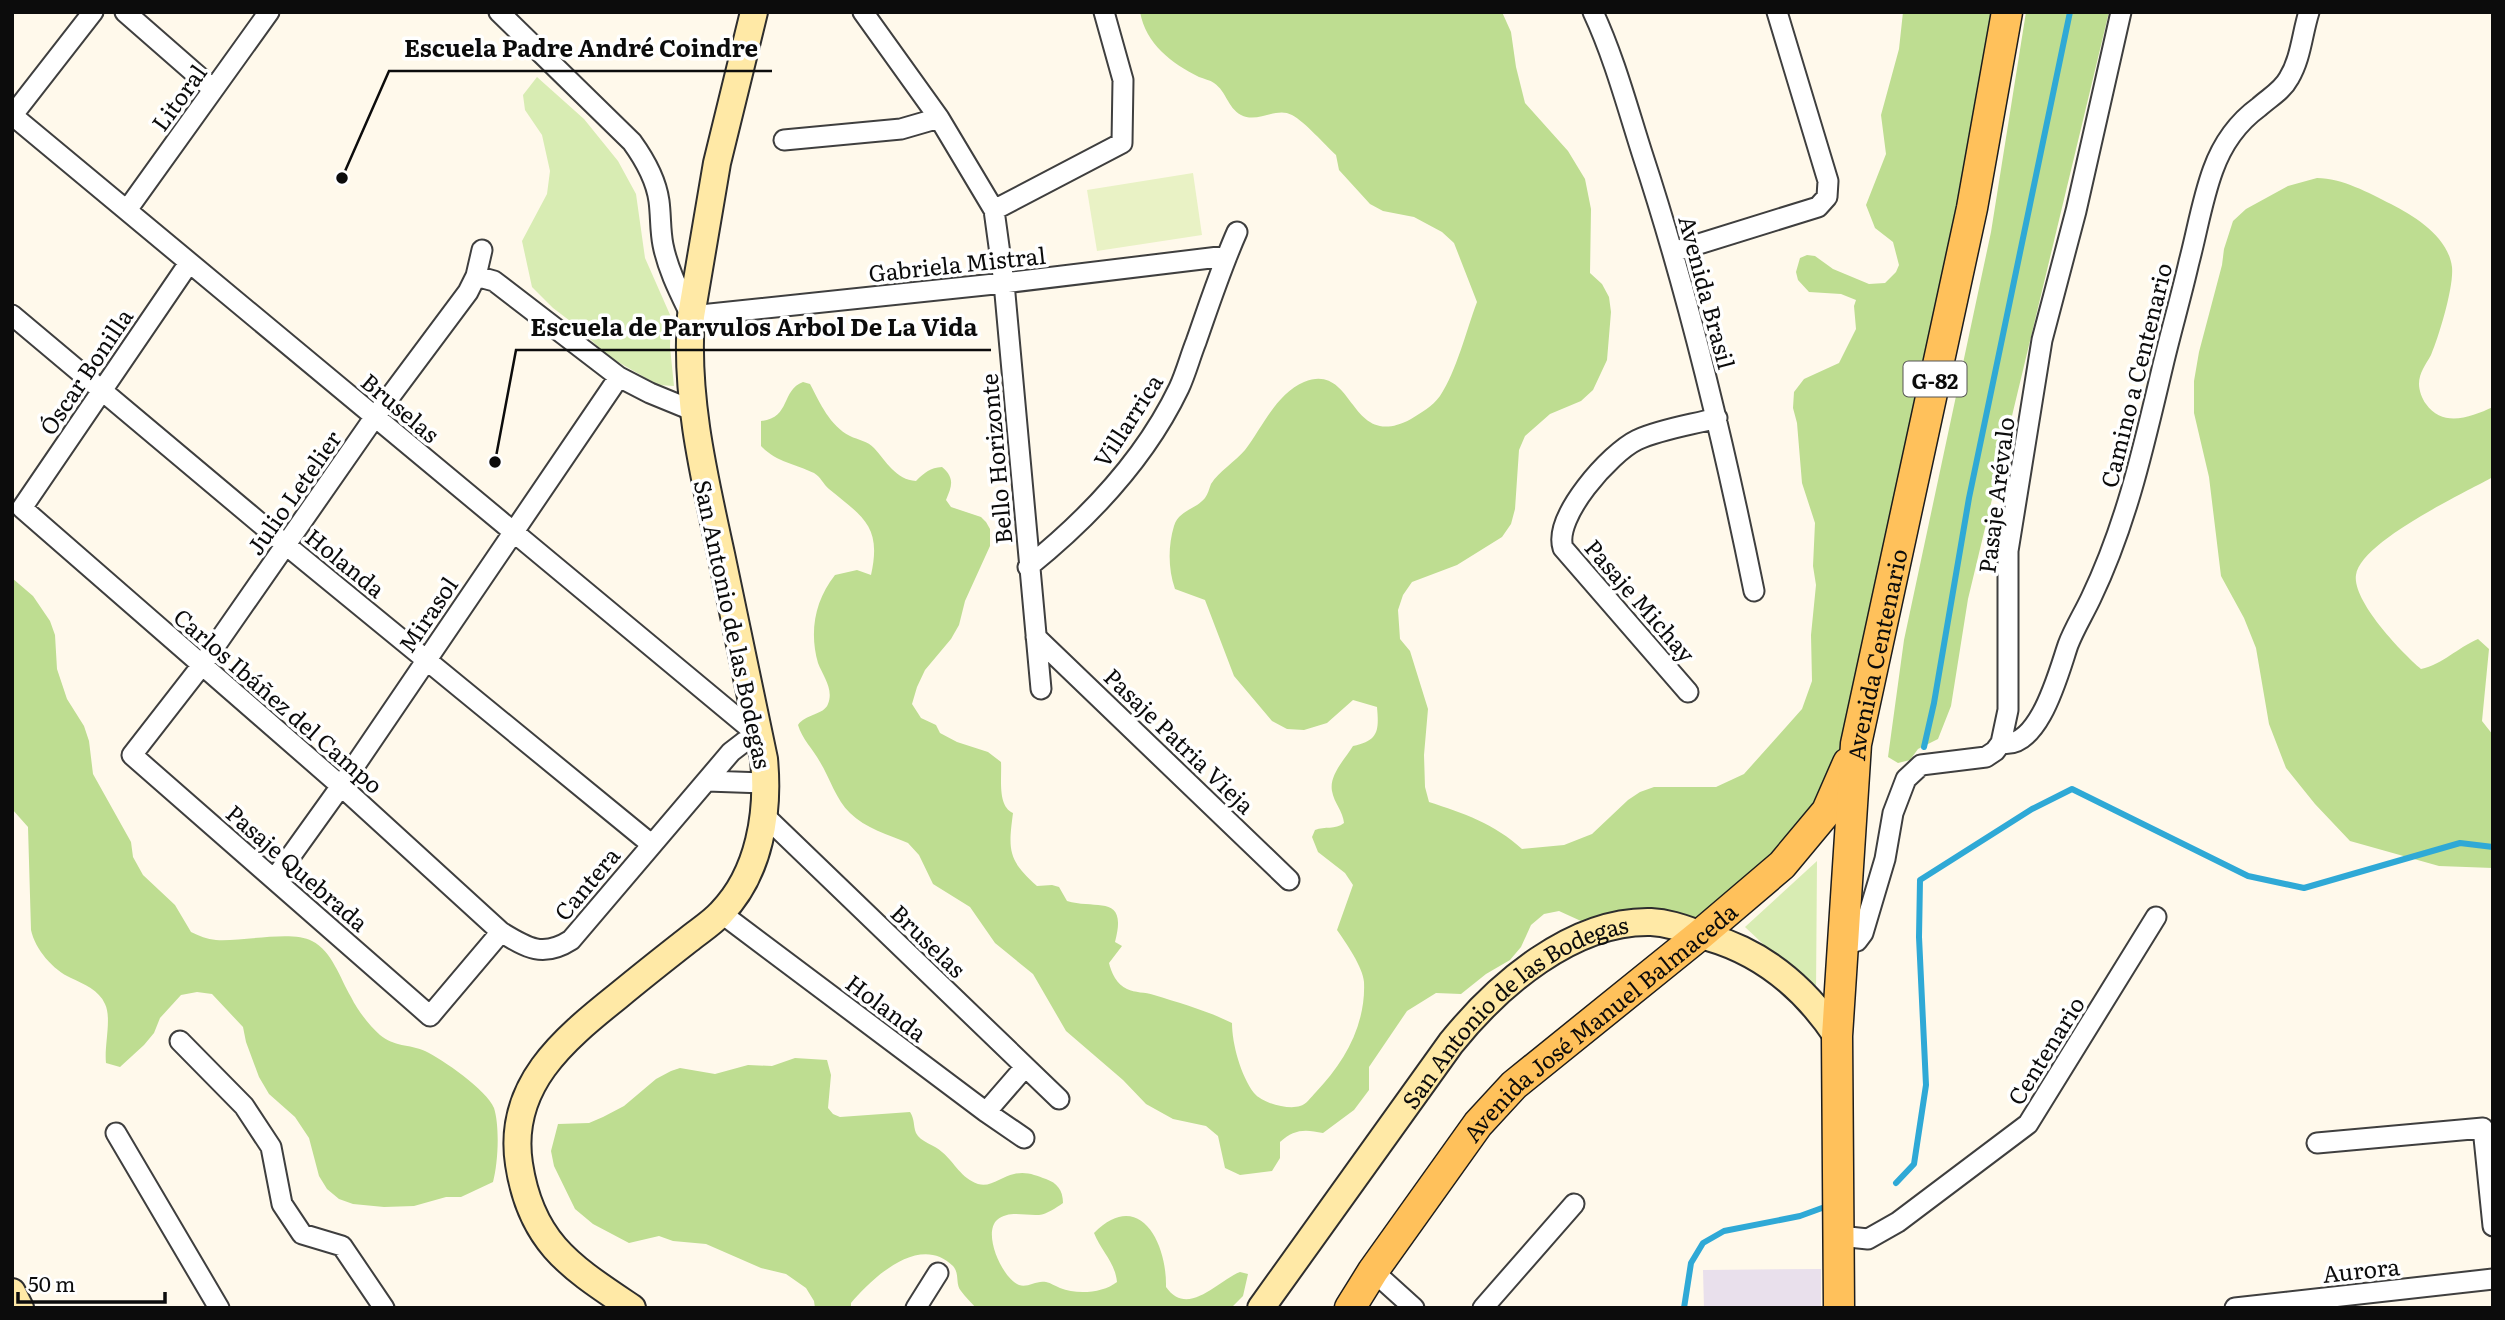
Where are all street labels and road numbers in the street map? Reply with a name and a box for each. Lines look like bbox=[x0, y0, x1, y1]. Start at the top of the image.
street label: Litoral bbox=[142, 56, 214, 137]
street label: Avenida Brasil bbox=[1671, 212, 1745, 373]
street label: Gabriela Mistral bbox=[867, 237, 1048, 289]
street label: Camino a Centenario bbox=[2091, 259, 2179, 491]
street label: Óscar Bonilla bbox=[30, 300, 140, 441]
road number: G-82 bbox=[1904, 362, 1966, 396]
street label: Bruselas bbox=[354, 364, 448, 450]
street label: Villarrica bbox=[1084, 366, 1170, 473]
street label: Bello Horizonte bbox=[971, 372, 1019, 546]
street label: Pasaje Arévalo bbox=[1969, 415, 2021, 575]
street label: Julio Letelier bbox=[237, 423, 349, 561]
street label: San Antonio de las Bodegas bbox=[687, 476, 781, 772]
street label: Holanda bbox=[299, 519, 394, 605]
street label: Pasaje Michay bbox=[1578, 531, 1705, 670]
street label: Avenida Centenario bbox=[1838, 545, 1915, 762]
street label: Mirasol bbox=[389, 569, 465, 659]
street label: Carlos Ibáñez del Campo bbox=[167, 599, 391, 801]
street label: Pasaje Patria Vieja bbox=[1097, 659, 1263, 821]
street label: Pasaje Quebrada bbox=[219, 796, 377, 939]
street label: Cantera bbox=[545, 838, 627, 927]
street label: Avenida José Manuel Balmaceda bbox=[1454, 893, 1744, 1148]
street label: Bruselas bbox=[884, 896, 974, 984]
street label: San Antonio de las Bodegas bbox=[1393, 906, 1631, 1115]
street label: Holanda bbox=[839, 965, 935, 1049]
street label: Centenario bbox=[1998, 989, 2092, 1111]
street label: Aurora bbox=[2321, 1248, 2402, 1290]

